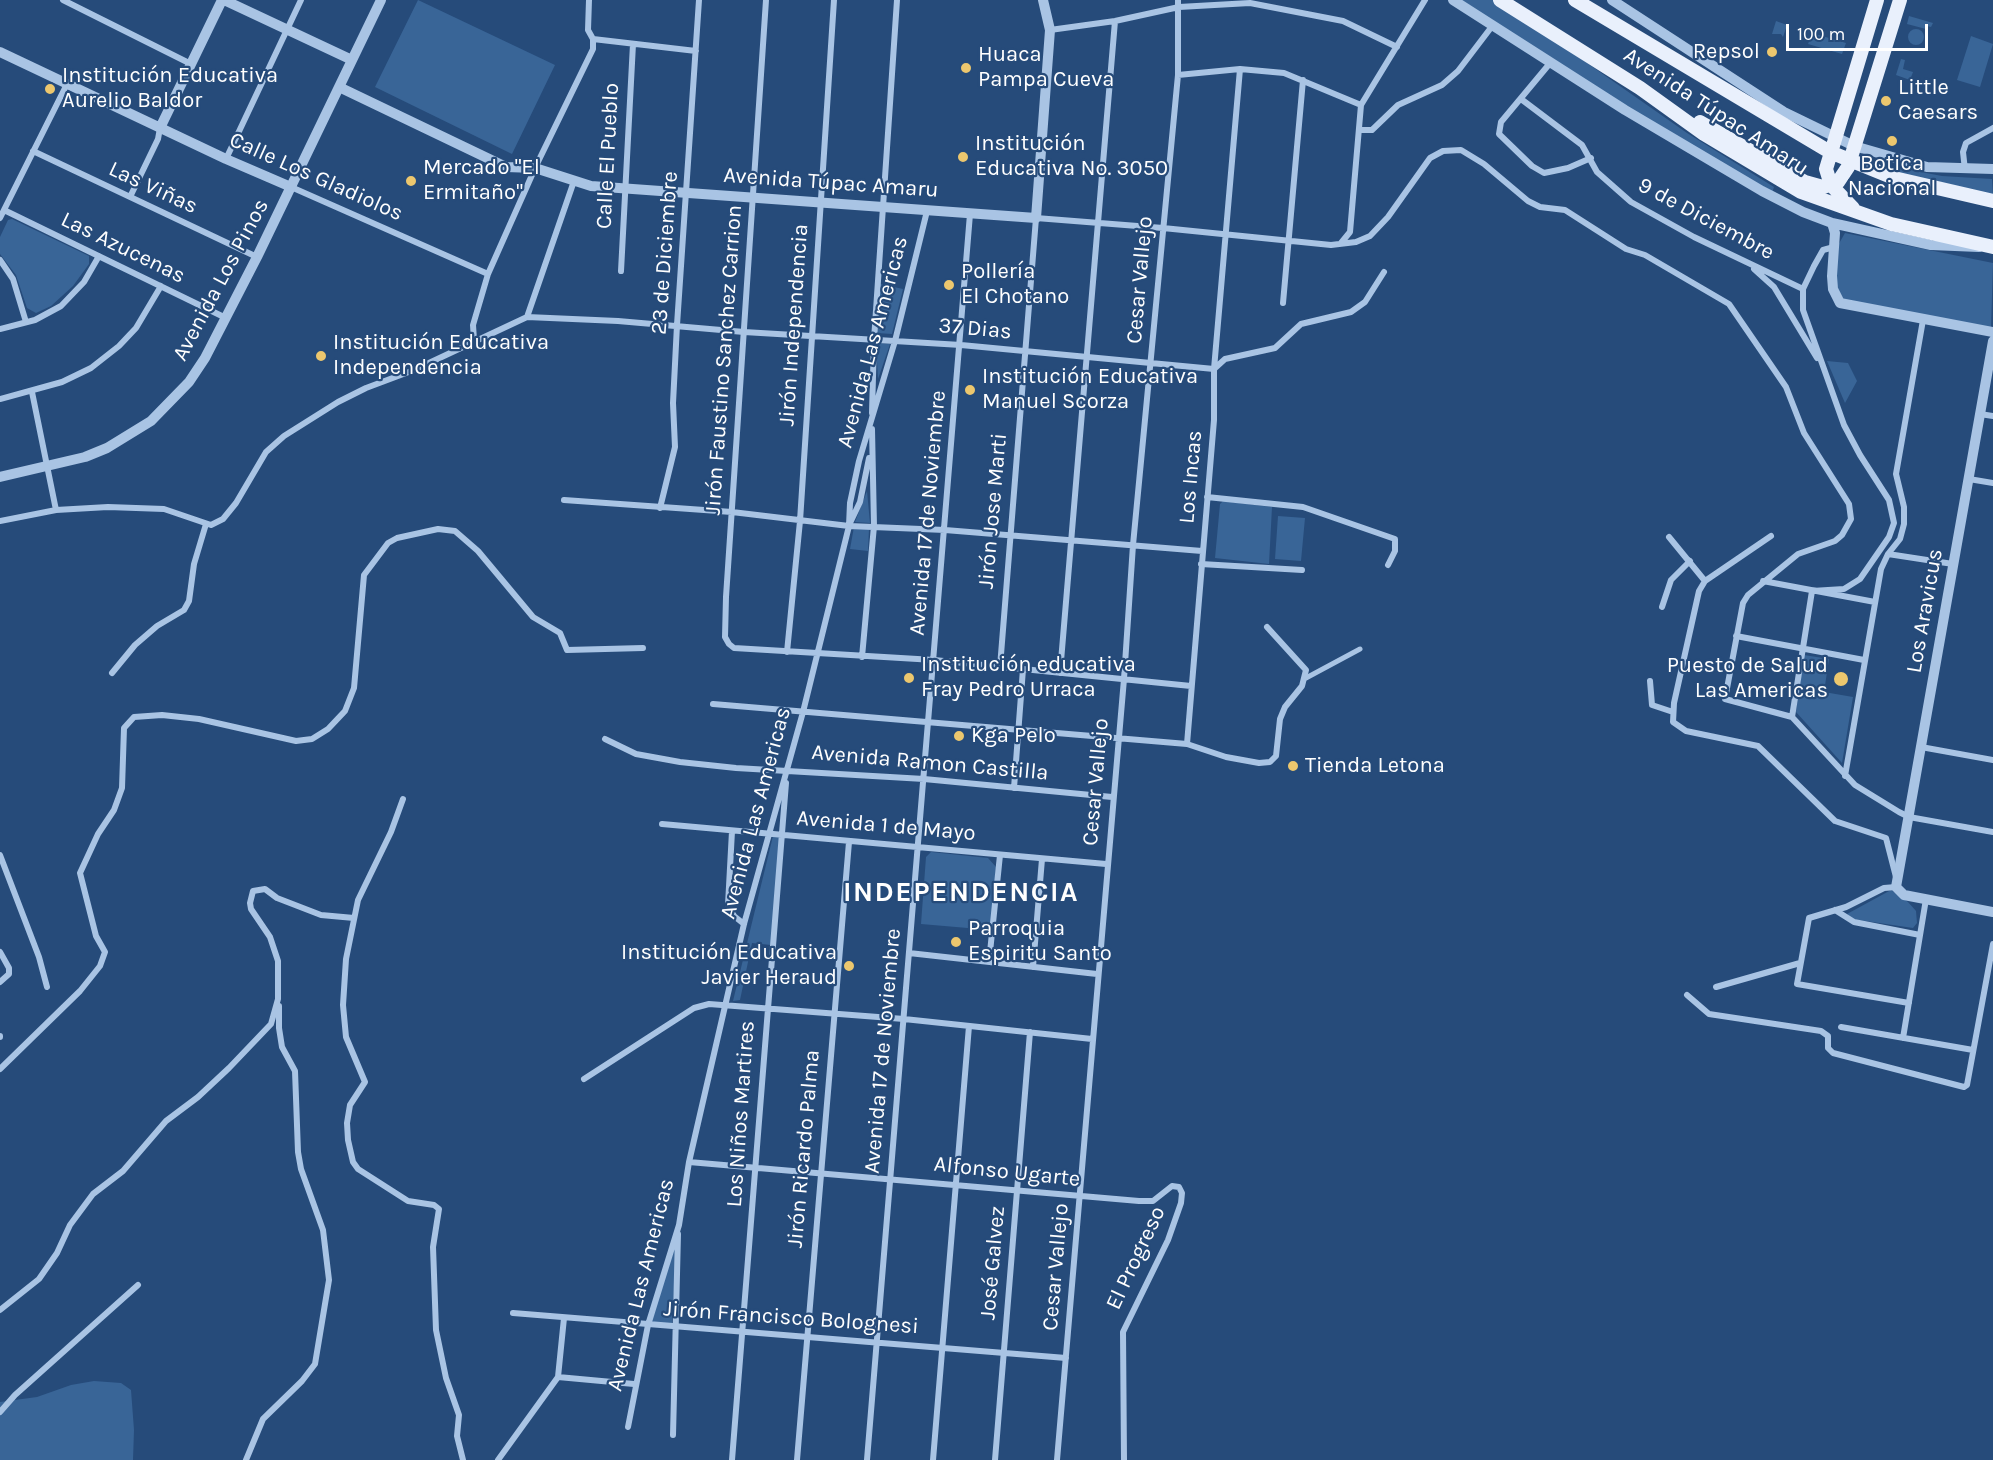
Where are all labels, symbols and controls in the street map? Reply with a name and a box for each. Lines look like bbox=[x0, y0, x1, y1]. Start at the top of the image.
scale bar bbox=[1789, 12, 1932, 50]
text: 100 m bbox=[1797, 23, 1845, 45]
place label: Repsol bbox=[1693, 39, 1760, 65]
place label: Huaca Pampa Cueva bbox=[978, 42, 1114, 94]
street label: Avenida Túpac Amaru bbox=[1618, 42, 1814, 182]
marker: Repsol bbox=[1765, 45, 1779, 59]
marker: Huaca Pampa Cueva bbox=[959, 61, 973, 75]
place label: Institución Educativa Aurelio Baldor bbox=[62, 63, 278, 114]
place label: Little Caesars bbox=[1898, 75, 1978, 126]
marker: Institución Educativa Aurelio Baldor bbox=[43, 82, 57, 96]
street label: Calle El Pueblo bbox=[591, 82, 625, 230]
marker: Little Caesars bbox=[1879, 94, 1893, 108]
street label: Calle Los Gladiolos bbox=[225, 127, 407, 227]
place label: Institución Educativa No. 3050 bbox=[975, 131, 1168, 182]
marker: Botica Nacional bbox=[1885, 134, 1899, 148]
marker: Institución Educativa No. 3050 bbox=[956, 150, 970, 164]
place label: Botica Nacional bbox=[1848, 151, 1936, 202]
place label: Mercado "El Ermitaño" bbox=[423, 155, 540, 206]
street label: Las Viñas bbox=[104, 156, 202, 220]
street label: Avenida Túpac Amaru bbox=[723, 162, 939, 204]
street label: 23 de Diciembre bbox=[646, 170, 684, 336]
street label: 9 de Diciembre bbox=[1633, 172, 1779, 266]
marker: Mercado "El Ermitaño" bbox=[404, 174, 418, 188]
street label: Avenida Los Pinos bbox=[167, 195, 275, 365]
street label: Jirón Faustino Sanchez Carrion bbox=[700, 204, 748, 516]
street label: Las Azucenas bbox=[56, 207, 190, 289]
street label: Cesar Vallejo bbox=[1121, 215, 1159, 345]
street label: Jirón Independencia bbox=[774, 223, 814, 427]
street label: Avenida Las Americas bbox=[832, 233, 914, 451]
place label: Pollería El Chotano bbox=[961, 259, 1069, 310]
marker: Pollería El Chotano bbox=[942, 278, 956, 292]
street label: 37 Dias bbox=[937, 313, 1013, 345]
place label: Institución Educativa Independencia bbox=[333, 330, 549, 382]
marker: Institución Educativa Independencia bbox=[314, 349, 328, 363]
place label: Institución Educativa Manuel Scorza bbox=[982, 364, 1198, 416]
marker: Institución Educativa Manuel Scorza bbox=[963, 383, 977, 397]
street label: Avenida 17 de Noviembre bbox=[904, 389, 952, 637]
street label: Los Incas bbox=[1174, 429, 1208, 525]
street label: Jirón Jose Marti bbox=[973, 432, 1013, 590]
street label: Los Aravicus bbox=[1901, 547, 1949, 675]
place label: Institución educativa Fray Pedro Urraca bbox=[921, 652, 1136, 704]
place label: Puesto de Salud Las Americas bbox=[1667, 653, 1828, 704]
marker: Puesto de Salud Las Americas bbox=[1832, 670, 1850, 688]
marker: Institución educativa Fray Pedro Urraca bbox=[902, 671, 916, 685]
street label: Avenida Las Americas bbox=[715, 704, 797, 922]
street label: Cesar Vallejo bbox=[1077, 717, 1115, 847]
place label: Kga Pelo bbox=[971, 723, 1056, 749]
marker: Kga Pelo bbox=[952, 729, 966, 743]
street label: Avenida Ramon Castilla bbox=[810, 739, 1050, 787]
place label: Tienda Letona bbox=[1305, 753, 1445, 779]
marker: Tienda Letona bbox=[1286, 759, 1300, 773]
street label: Avenida 1 de Mayo bbox=[795, 805, 977, 847]
district label: INDEPENDENCIA bbox=[843, 876, 1079, 910]
place label: Parroquia Espiritu Santo bbox=[968, 916, 1112, 968]
street label: Avenida 17 de Noviembre bbox=[859, 927, 907, 1175]
marker: Parroquia Espiritu Santo bbox=[949, 935, 963, 949]
place label: Institución Educativa Javier Heraud bbox=[621, 940, 837, 992]
marker: Institución Educativa Javier Heraud bbox=[842, 959, 856, 973]
street label: Los Niños Martires bbox=[721, 1020, 761, 1208]
street label: Jirón Ricardo Palma bbox=[782, 1049, 826, 1249]
street label: Alfonso Ugarte bbox=[933, 1151, 1081, 1193]
street label: Avenida Las Americas bbox=[602, 1176, 680, 1394]
street label: Cesar Vallejo bbox=[1037, 1202, 1075, 1332]
street label: El Progreso bbox=[1101, 1202, 1171, 1314]
street label: José Galvez bbox=[975, 1205, 1011, 1321]
street label: Jirón Francisco Bolognesi bbox=[662, 1296, 920, 1340]

